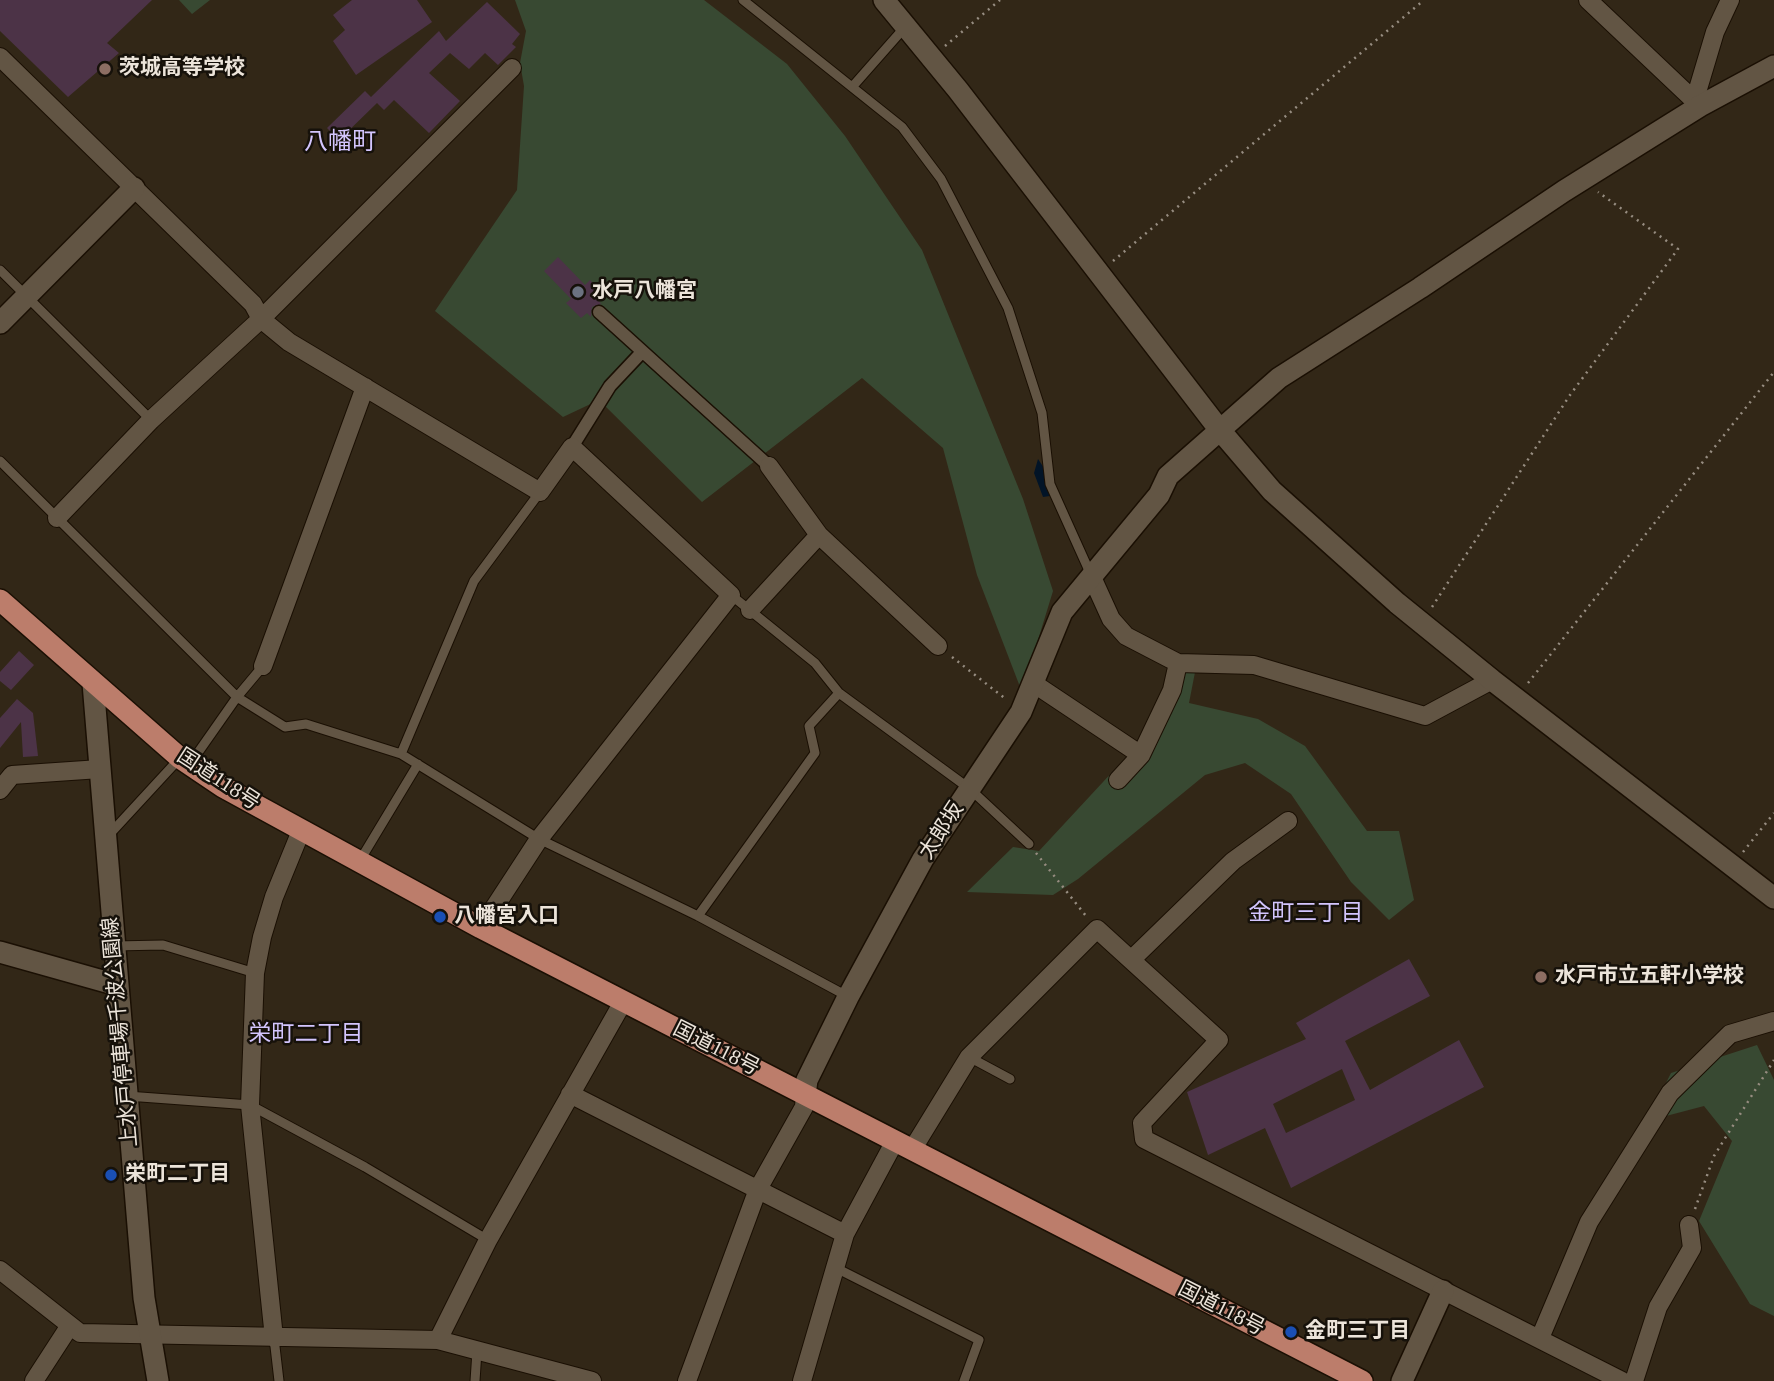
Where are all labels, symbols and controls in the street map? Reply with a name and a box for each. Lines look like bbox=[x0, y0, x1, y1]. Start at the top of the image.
place label: 茨城高等学校 bbox=[119, 56, 245, 82]
marker: 茨城高等学校 bbox=[97, 61, 113, 77]
district label: 八幡町 bbox=[304, 129, 376, 157]
place label: 水戸八幡宮 bbox=[592, 279, 697, 305]
marker: 水戸八幡宮 bbox=[570, 284, 586, 300]
street label: 国道118号 bbox=[172, 744, 264, 816]
street label: 太郎坂 bbox=[914, 798, 970, 864]
district label: 金町三丁目 bbox=[1249, 900, 1363, 928]
place label: 八幡宮入口 bbox=[454, 904, 559, 930]
marker: 八幡宮入口 bbox=[432, 909, 448, 925]
street label: 上水戸停車場千波公園線 bbox=[98, 916, 144, 1148]
place label: 水戸市立五軒小学校 bbox=[1555, 964, 1744, 990]
marker: 水戸市立五軒小学校 bbox=[1533, 969, 1549, 985]
street label: 国道118号 bbox=[669, 1016, 763, 1082]
district label: 栄町二丁目 bbox=[249, 1021, 363, 1049]
place label: 栄町二丁目 bbox=[125, 1162, 230, 1188]
marker: 栄町二丁目 bbox=[103, 1167, 119, 1183]
street label: 国道118号 bbox=[1174, 1276, 1268, 1342]
place label: 金町三丁目 bbox=[1305, 1319, 1410, 1345]
marker: 金町三丁目 bbox=[1283, 1324, 1299, 1340]

